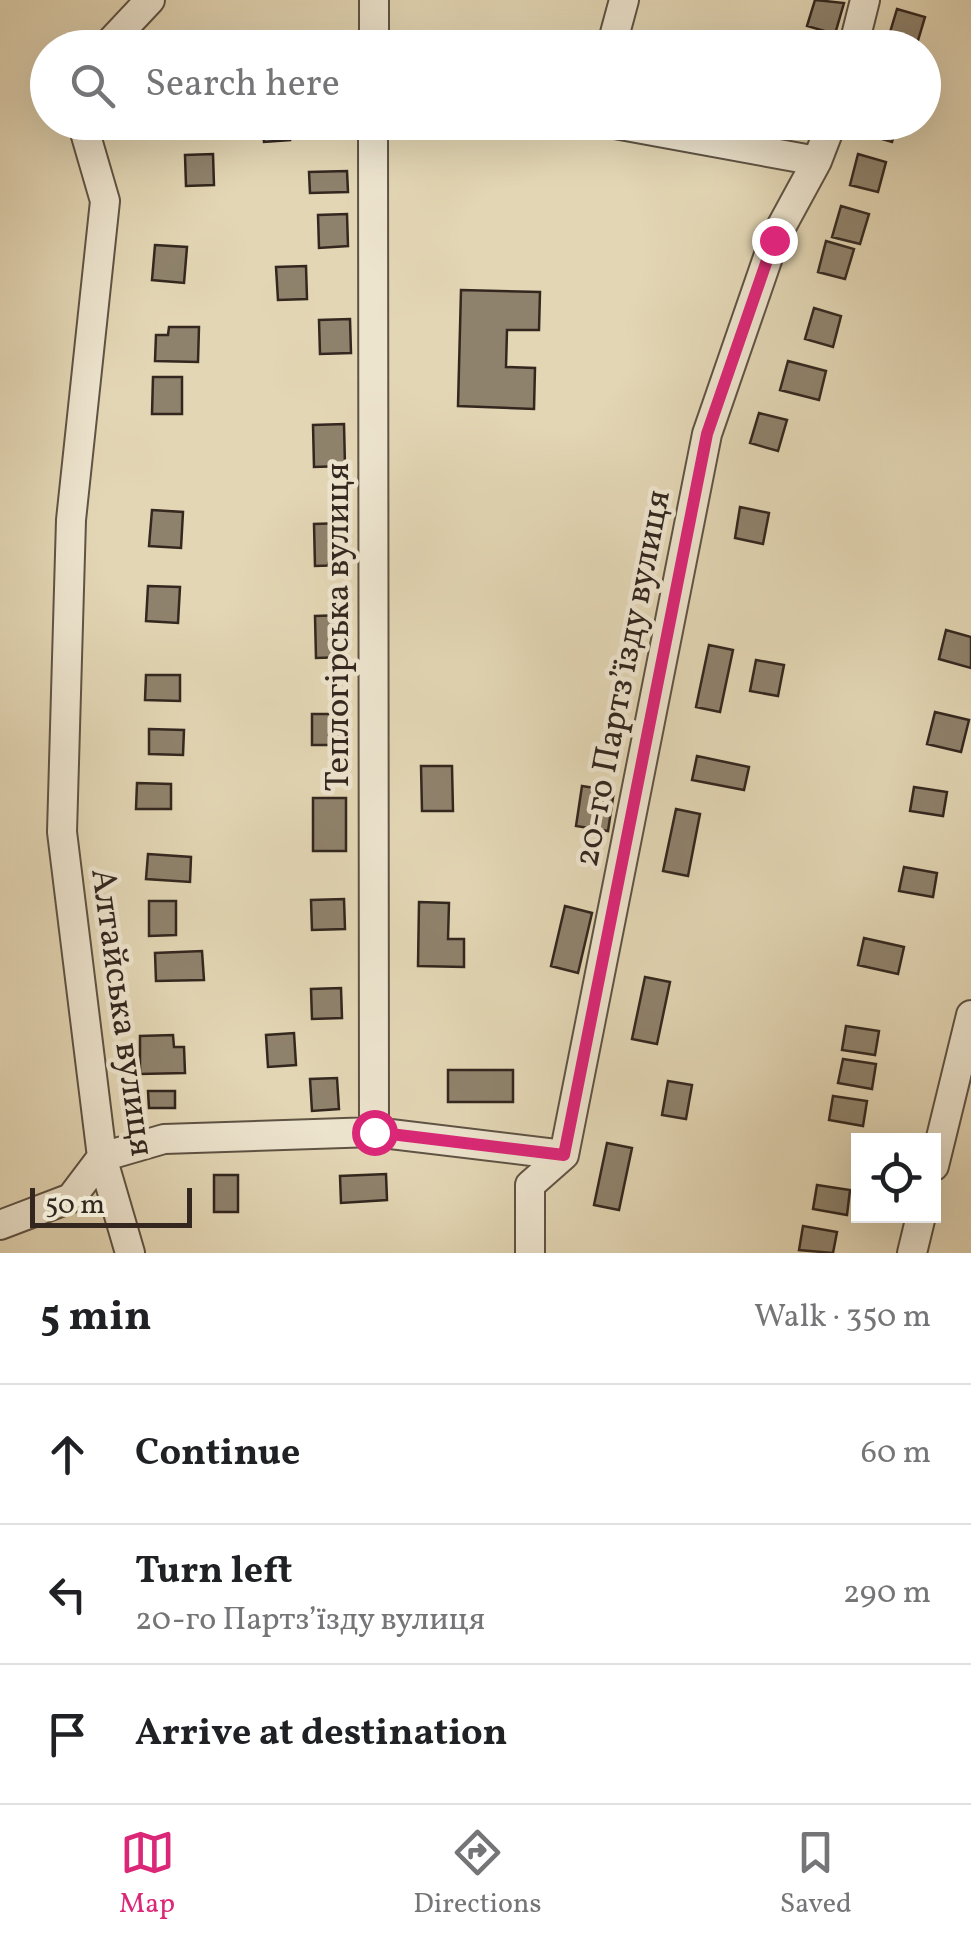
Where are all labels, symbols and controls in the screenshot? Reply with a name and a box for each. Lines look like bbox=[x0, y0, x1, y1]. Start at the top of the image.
search box bbox=[30, 30, 941, 140]
icon: search bbox=[65, 58, 120, 113]
text: Search here bbox=[145, 59, 340, 112]
route end bbox=[752, 218, 798, 264]
street label: Теплогірська вулиця bbox=[315, 463, 363, 791]
street label: 20-го Партз’їзду вулиця bbox=[564, 486, 684, 871]
street label: Алтайська вулиця bbox=[77, 865, 165, 1159]
route start bbox=[352, 1110, 398, 1156]
map controls bbox=[851, 1133, 941, 1223]
button: locate bbox=[851, 1133, 941, 1223]
scale bar bbox=[30, 1183, 192, 1228]
text: 50 m bbox=[45, 1186, 105, 1225]
text: 5 min bbox=[40, 1289, 152, 1348]
text: Walk · 350 m bbox=[754, 1296, 931, 1340]
icon: ahead bbox=[40, 1427, 95, 1482]
text: Continue bbox=[135, 1428, 300, 1481]
text: 60 m bbox=[861, 1432, 931, 1476]
text: Turn left bbox=[135, 1546, 292, 1599]
icon: left bbox=[40, 1567, 95, 1622]
text: 290 m bbox=[843, 1572, 931, 1616]
text: 20-го Партз’їзду вулиця bbox=[135, 1599, 485, 1643]
icon: arrive bbox=[40, 1707, 95, 1762]
text: Arrive at destination bbox=[135, 1708, 508, 1761]
tab: Map bbox=[119, 1825, 175, 1924]
tab: Directions bbox=[413, 1825, 542, 1924]
tab: Saved bbox=[780, 1825, 852, 1924]

